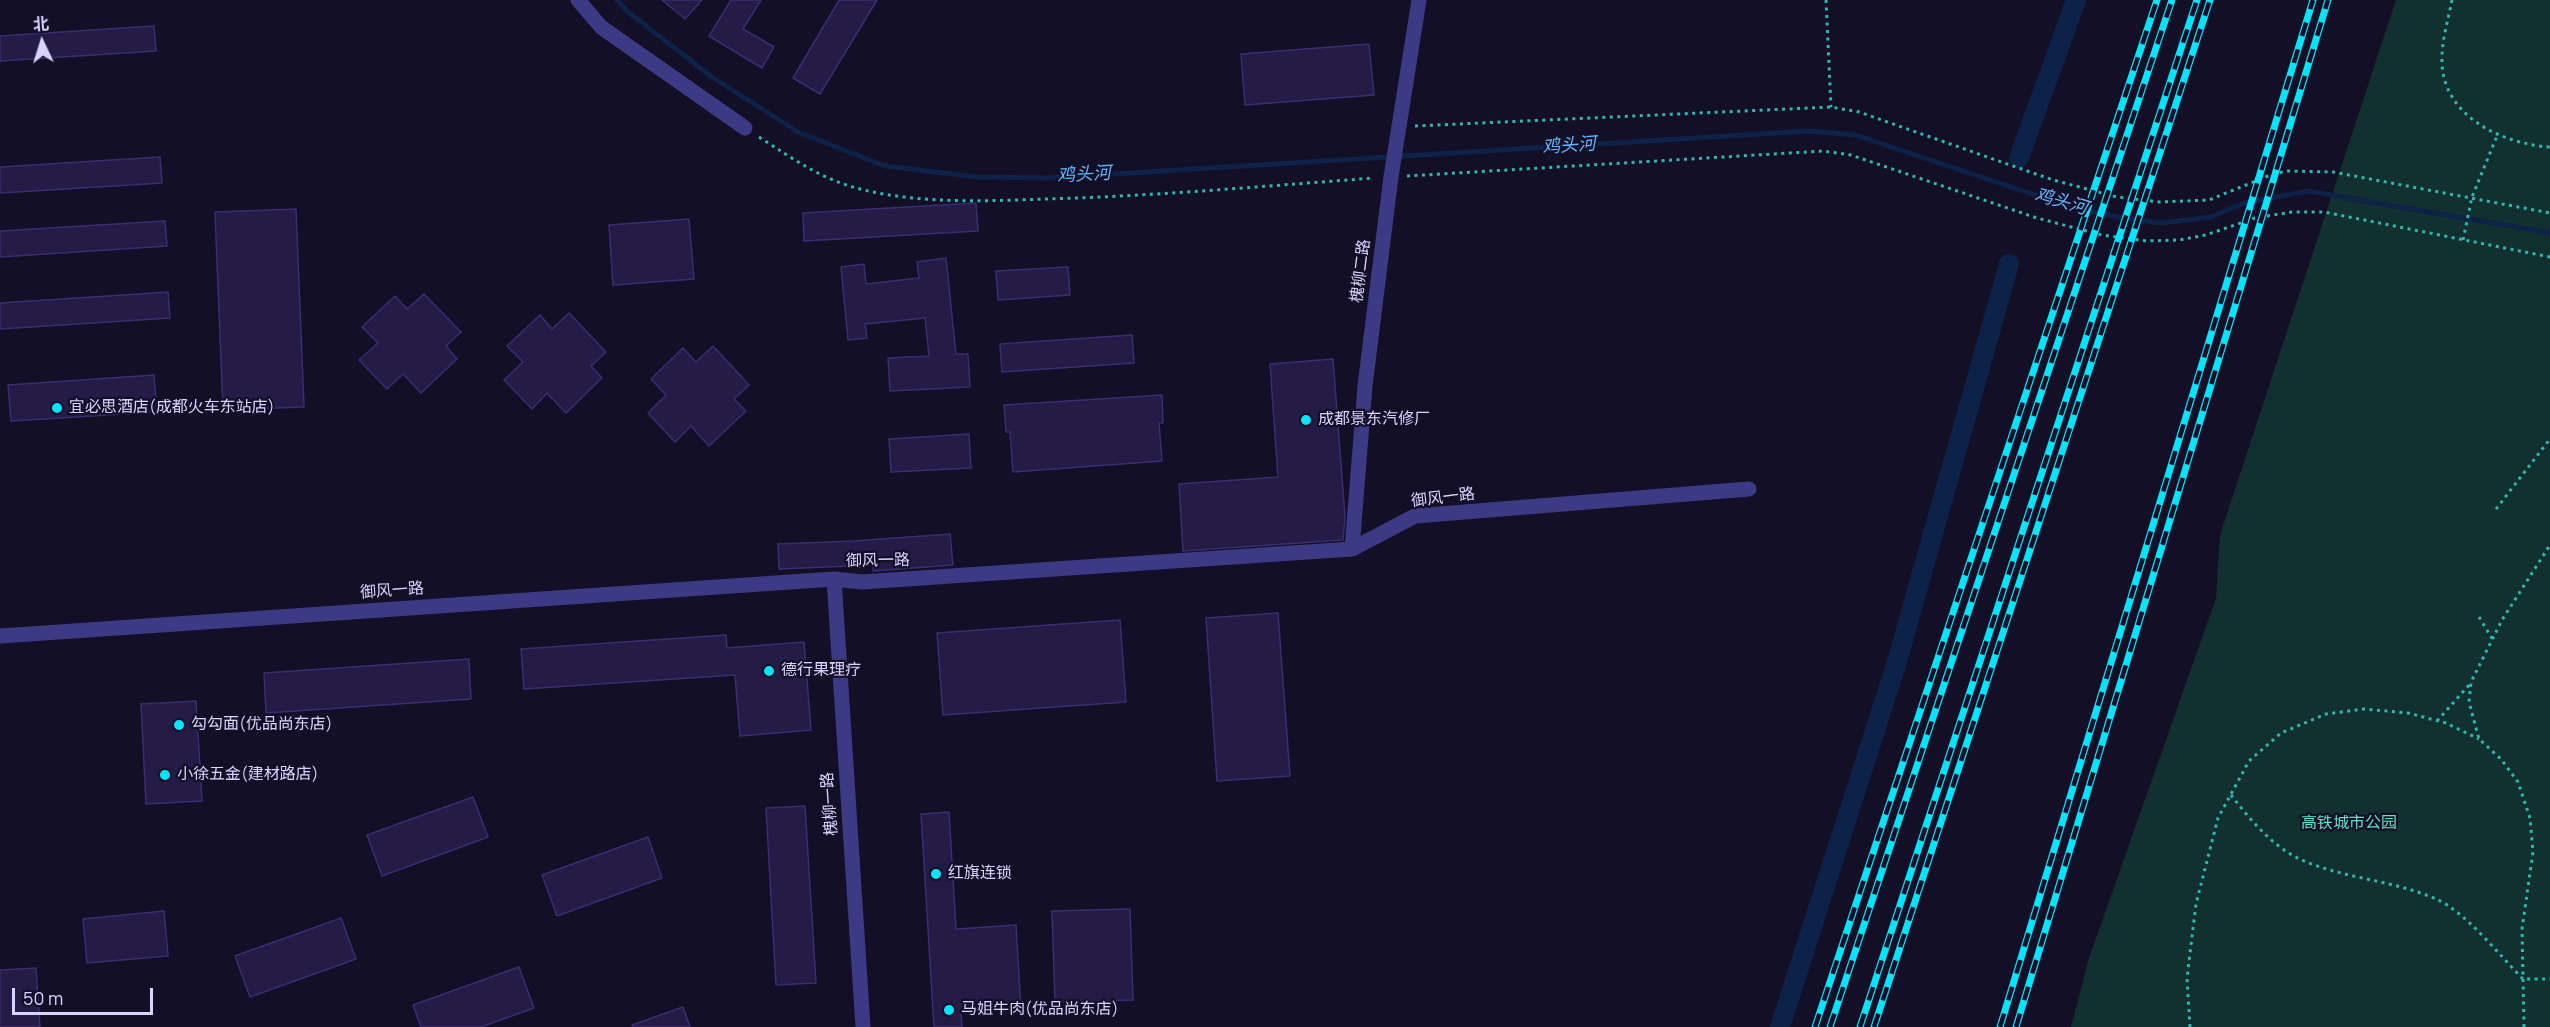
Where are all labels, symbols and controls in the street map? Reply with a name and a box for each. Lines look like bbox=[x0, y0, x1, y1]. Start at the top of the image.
north arrow bbox=[12, 12, 72, 72]
text: 北 bbox=[32, 13, 49, 36]
water label: 鸡头河 bbox=[1541, 133, 1597, 159]
water label: 鸡头河 bbox=[1056, 163, 1112, 187]
water label: 鸡头河 bbox=[2032, 184, 2090, 220]
street label: 槐柳二路 bbox=[1348, 238, 1374, 304]
place label: 宜必思酒店(成都火车东站店) bbox=[69, 398, 275, 418]
marker: 宜必思酒店(成都火车东站店) bbox=[50, 401, 64, 415]
place label: 成都景东汽修厂 bbox=[1318, 410, 1430, 430]
marker: 成都景东汽修厂 bbox=[1299, 413, 1313, 427]
street label: 御风一路 bbox=[1410, 485, 1476, 511]
street label: 御风一路 bbox=[846, 551, 910, 571]
street label: 御风一路 bbox=[359, 579, 425, 603]
place label: 德行果理疗 bbox=[781, 661, 861, 681]
marker: 德行果理疗 bbox=[762, 664, 776, 678]
place label: 勾勾面(优品尚东店) bbox=[191, 715, 333, 735]
marker: 勾勾面(优品尚东店) bbox=[172, 718, 186, 732]
place label: 小徐五金(建材路店) bbox=[177, 765, 319, 785]
marker: 小徐五金(建材路店) bbox=[158, 768, 172, 782]
street label: 槐柳一路 bbox=[818, 771, 842, 837]
park label: 高铁城市公园 bbox=[2301, 814, 2397, 834]
place label: 红旗连锁 bbox=[948, 864, 1012, 884]
marker: 红旗连锁 bbox=[929, 867, 943, 881]
scale bar bbox=[15, 976, 156, 1014]
text: 50 m bbox=[23, 986, 63, 1010]
place label: 马姐牛肉(优品尚东店) bbox=[961, 1000, 1119, 1020]
marker: 马姐牛肉(优品尚东店) bbox=[942, 1003, 956, 1017]

